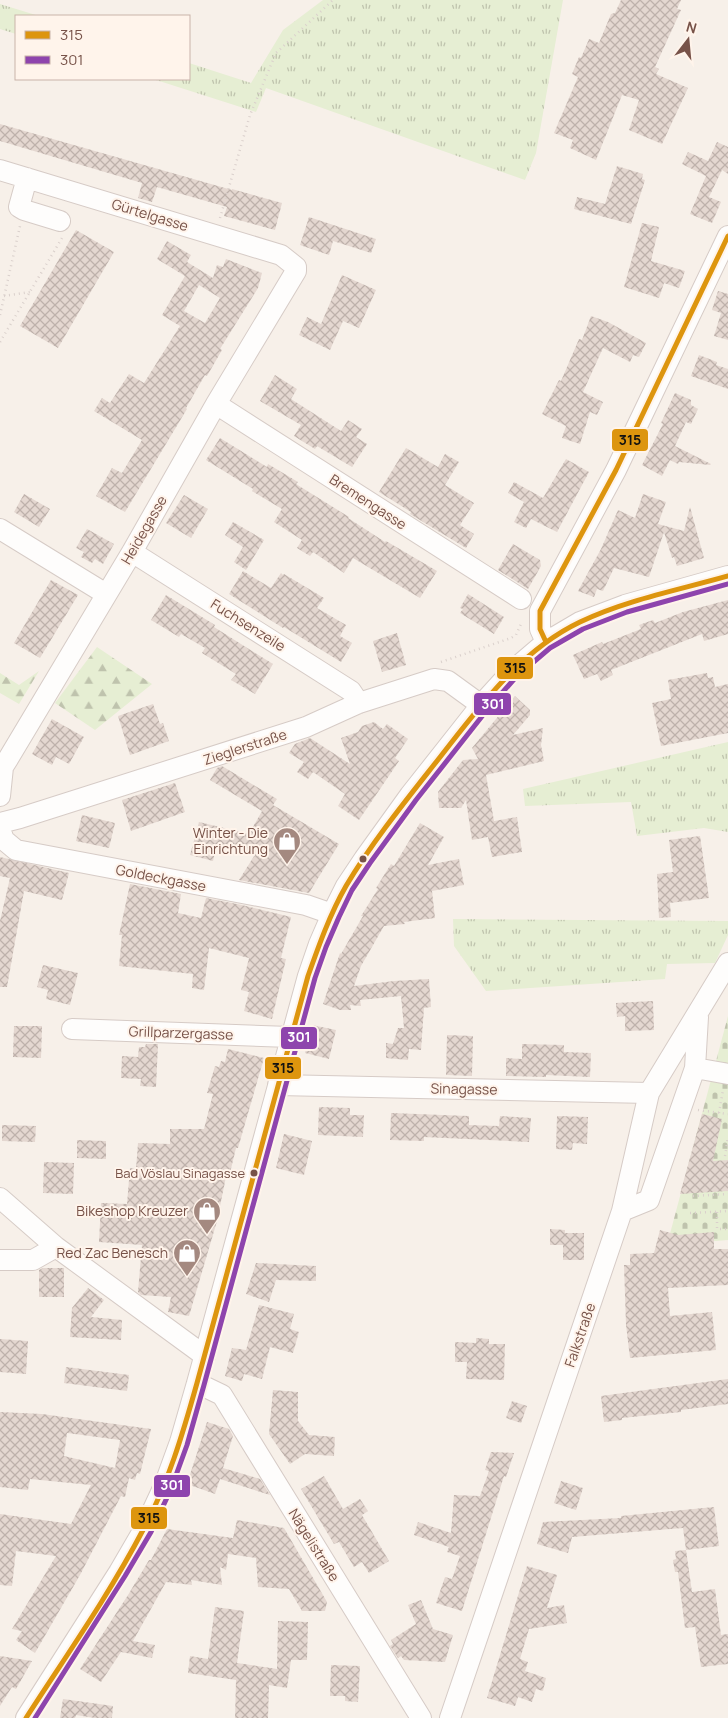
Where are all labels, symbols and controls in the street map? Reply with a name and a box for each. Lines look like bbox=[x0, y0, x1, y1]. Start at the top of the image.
legend bbox=[15, 15, 190, 80]
north arrow bbox=[663, 15, 713, 65]
text: N bbox=[684, 17, 699, 38]
text: 315 bbox=[60, 24, 83, 45]
text: 301 bbox=[60, 49, 83, 70]
street label: Gürtelgasse bbox=[110, 194, 191, 235]
line badge: 315 bbox=[611, 428, 649, 452]
text: 315 bbox=[619, 430, 641, 449]
street label: Bremengasse bbox=[326, 470, 411, 534]
street label: Heidegasse bbox=[116, 492, 171, 568]
street label: Fuchsenzeile bbox=[207, 594, 289, 655]
line badge: 315 bbox=[496, 656, 534, 680]
text: 315 bbox=[504, 658, 526, 677]
line badge: 301 bbox=[473, 692, 512, 716]
text: 301 bbox=[481, 694, 505, 713]
street label: Zieglerstraße bbox=[201, 724, 289, 769]
place label: Winter - Die Einrichtung bbox=[193, 823, 268, 858]
shop icon: Winter - Die Einrichtung bbox=[272, 826, 302, 865]
unlabelled marker bbox=[358, 854, 368, 864]
street label: Goldeckgasse bbox=[114, 859, 208, 896]
street label: Grillparzergasse bbox=[128, 1021, 234, 1044]
line badge: 301 bbox=[280, 1026, 318, 1050]
text: 301 bbox=[287, 1027, 311, 1046]
line badge: 315 bbox=[264, 1056, 302, 1080]
text: 315 bbox=[272, 1058, 294, 1077]
street label: Sinagasse bbox=[430, 1078, 498, 1099]
place label: Bad Vöslau Sinagasse bbox=[115, 1164, 245, 1182]
marker: Bad Vöslau Sinagasse bbox=[249, 1168, 259, 1178]
shop icon: Bikeshop Kreuzer bbox=[192, 1196, 222, 1235]
place label: Bikeshop Kreuzer bbox=[76, 1201, 188, 1220]
shop icon: Red Zac Benesch bbox=[172, 1238, 202, 1277]
place label: Red Zac Benesch bbox=[57, 1243, 168, 1262]
street label: Falkstraße bbox=[560, 1300, 599, 1369]
line badge: 301 bbox=[153, 1474, 191, 1498]
text: 301 bbox=[160, 1475, 184, 1494]
street label: Nägelistraße bbox=[285, 1505, 344, 1585]
line badge: 315 bbox=[130, 1506, 168, 1530]
text: 315 bbox=[138, 1508, 160, 1527]

